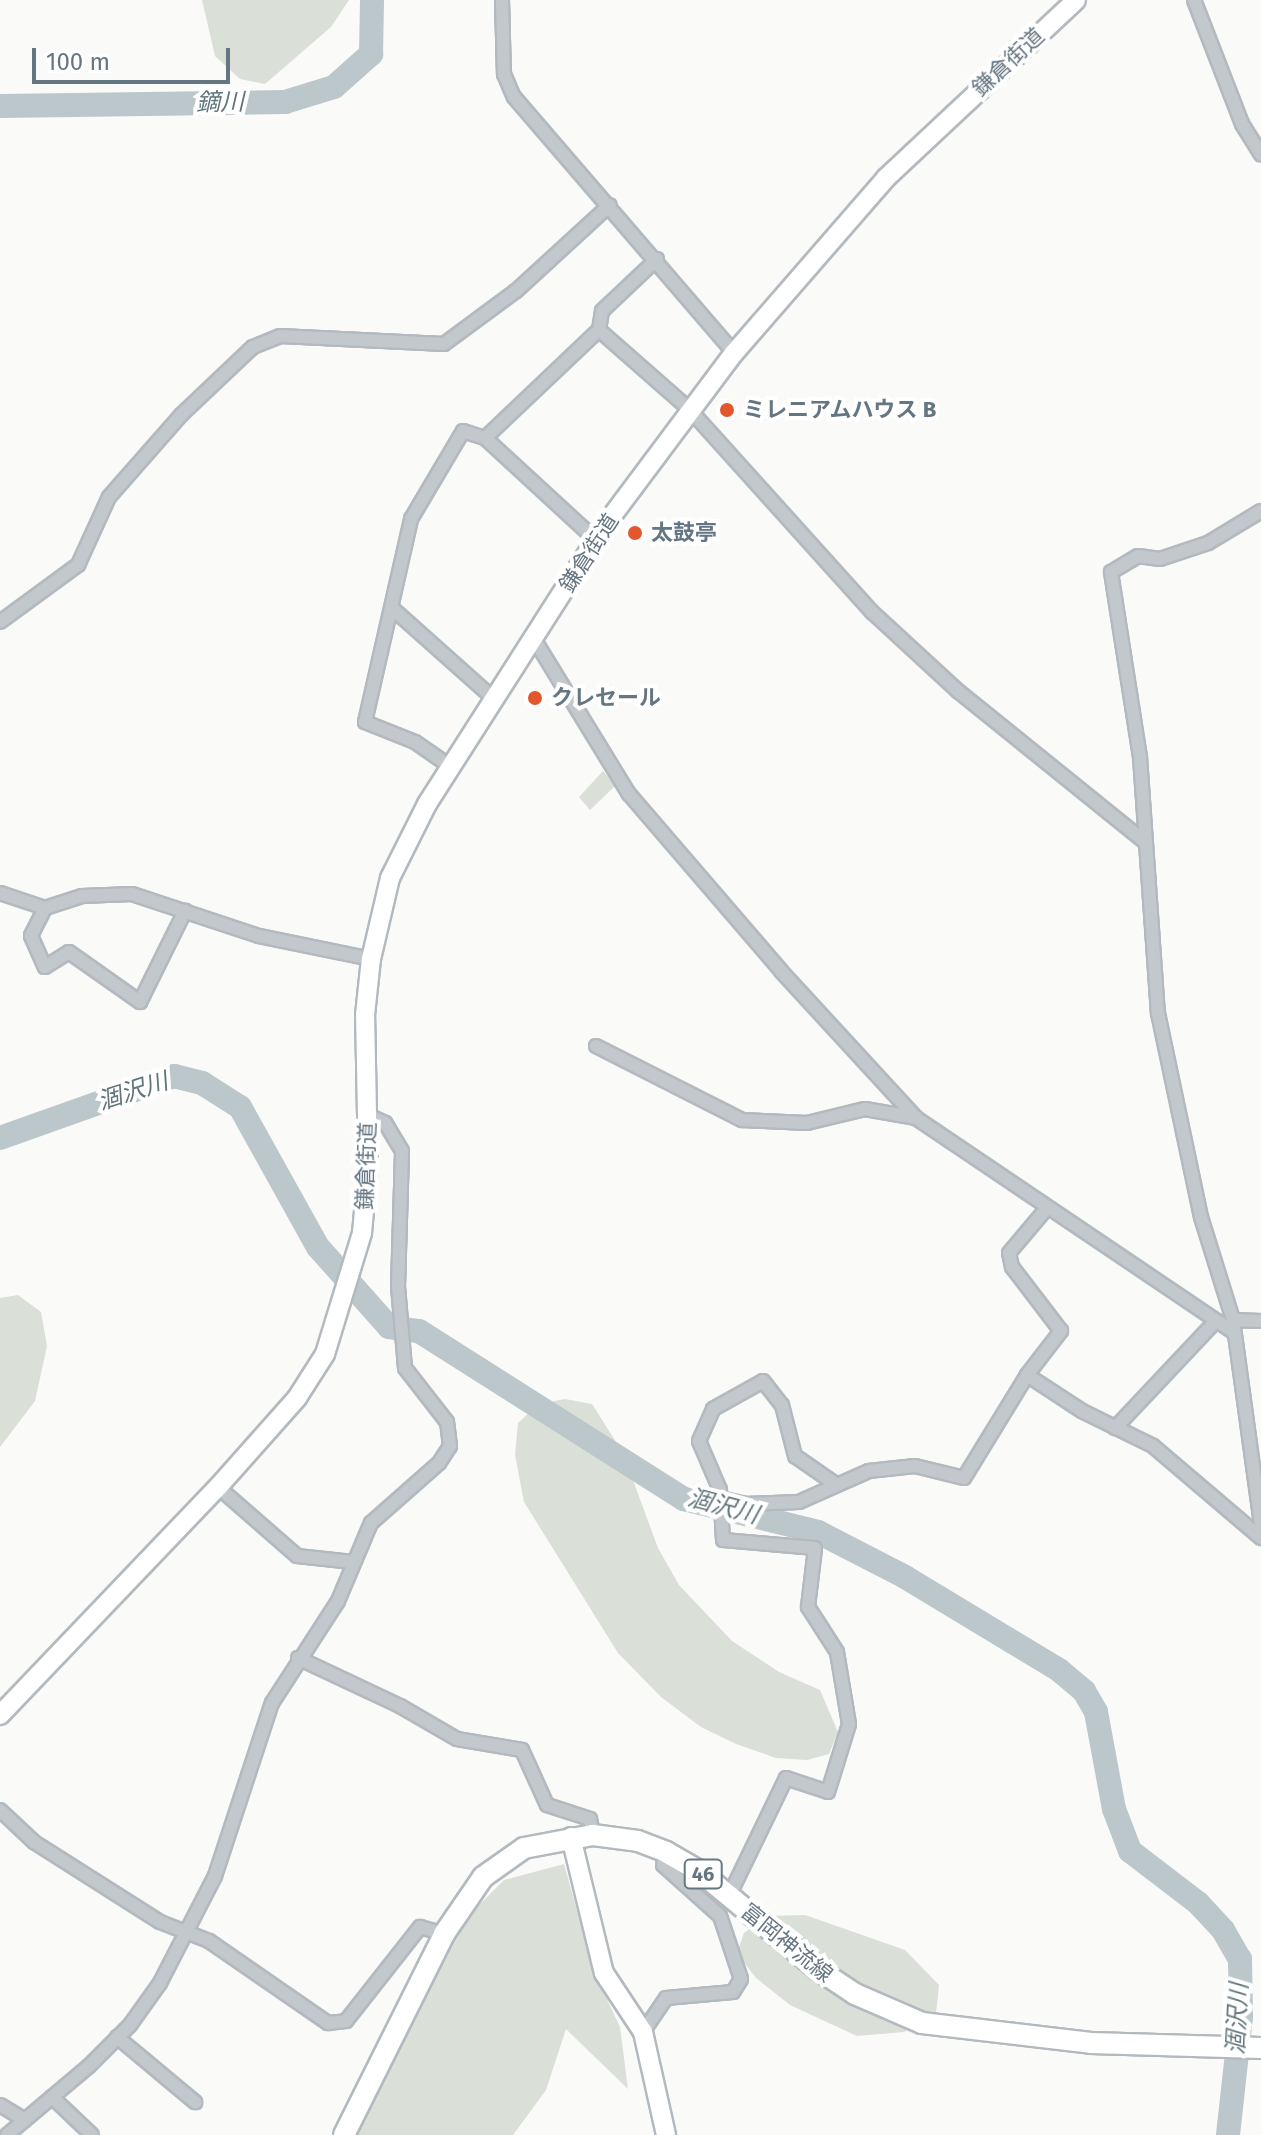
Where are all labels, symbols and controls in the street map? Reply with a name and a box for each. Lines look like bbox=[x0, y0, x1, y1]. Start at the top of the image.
street label: 鎌倉街道 bbox=[967, 22, 1049, 102]
scale bar bbox=[36, 32, 234, 82]
text: 100 m bbox=[46, 48, 110, 76]
water label: 鏑川 bbox=[196, 88, 244, 118]
place label: ミレニアムハウス B bbox=[743, 397, 938, 423]
marker: ミレニアムハウス B bbox=[718, 401, 736, 419]
street label: 鎌倉街道 bbox=[554, 509, 624, 597]
place label: 太鼓亭 bbox=[651, 520, 717, 546]
marker: 太鼓亭 bbox=[626, 524, 644, 542]
place label: クレセール bbox=[551, 685, 661, 711]
marker: クレセール bbox=[526, 689, 544, 707]
water label: 涸沢川 bbox=[94, 1067, 172, 1117]
street label: 鎌倉街道 bbox=[351, 1122, 381, 1210]
water label: 涸沢川 bbox=[684, 1484, 762, 1530]
road number: 46 bbox=[683, 1858, 723, 1890]
street label: 富岡神流線 bbox=[736, 1898, 838, 1988]
water label: 涸沢川 bbox=[1222, 1982, 1254, 2056]

